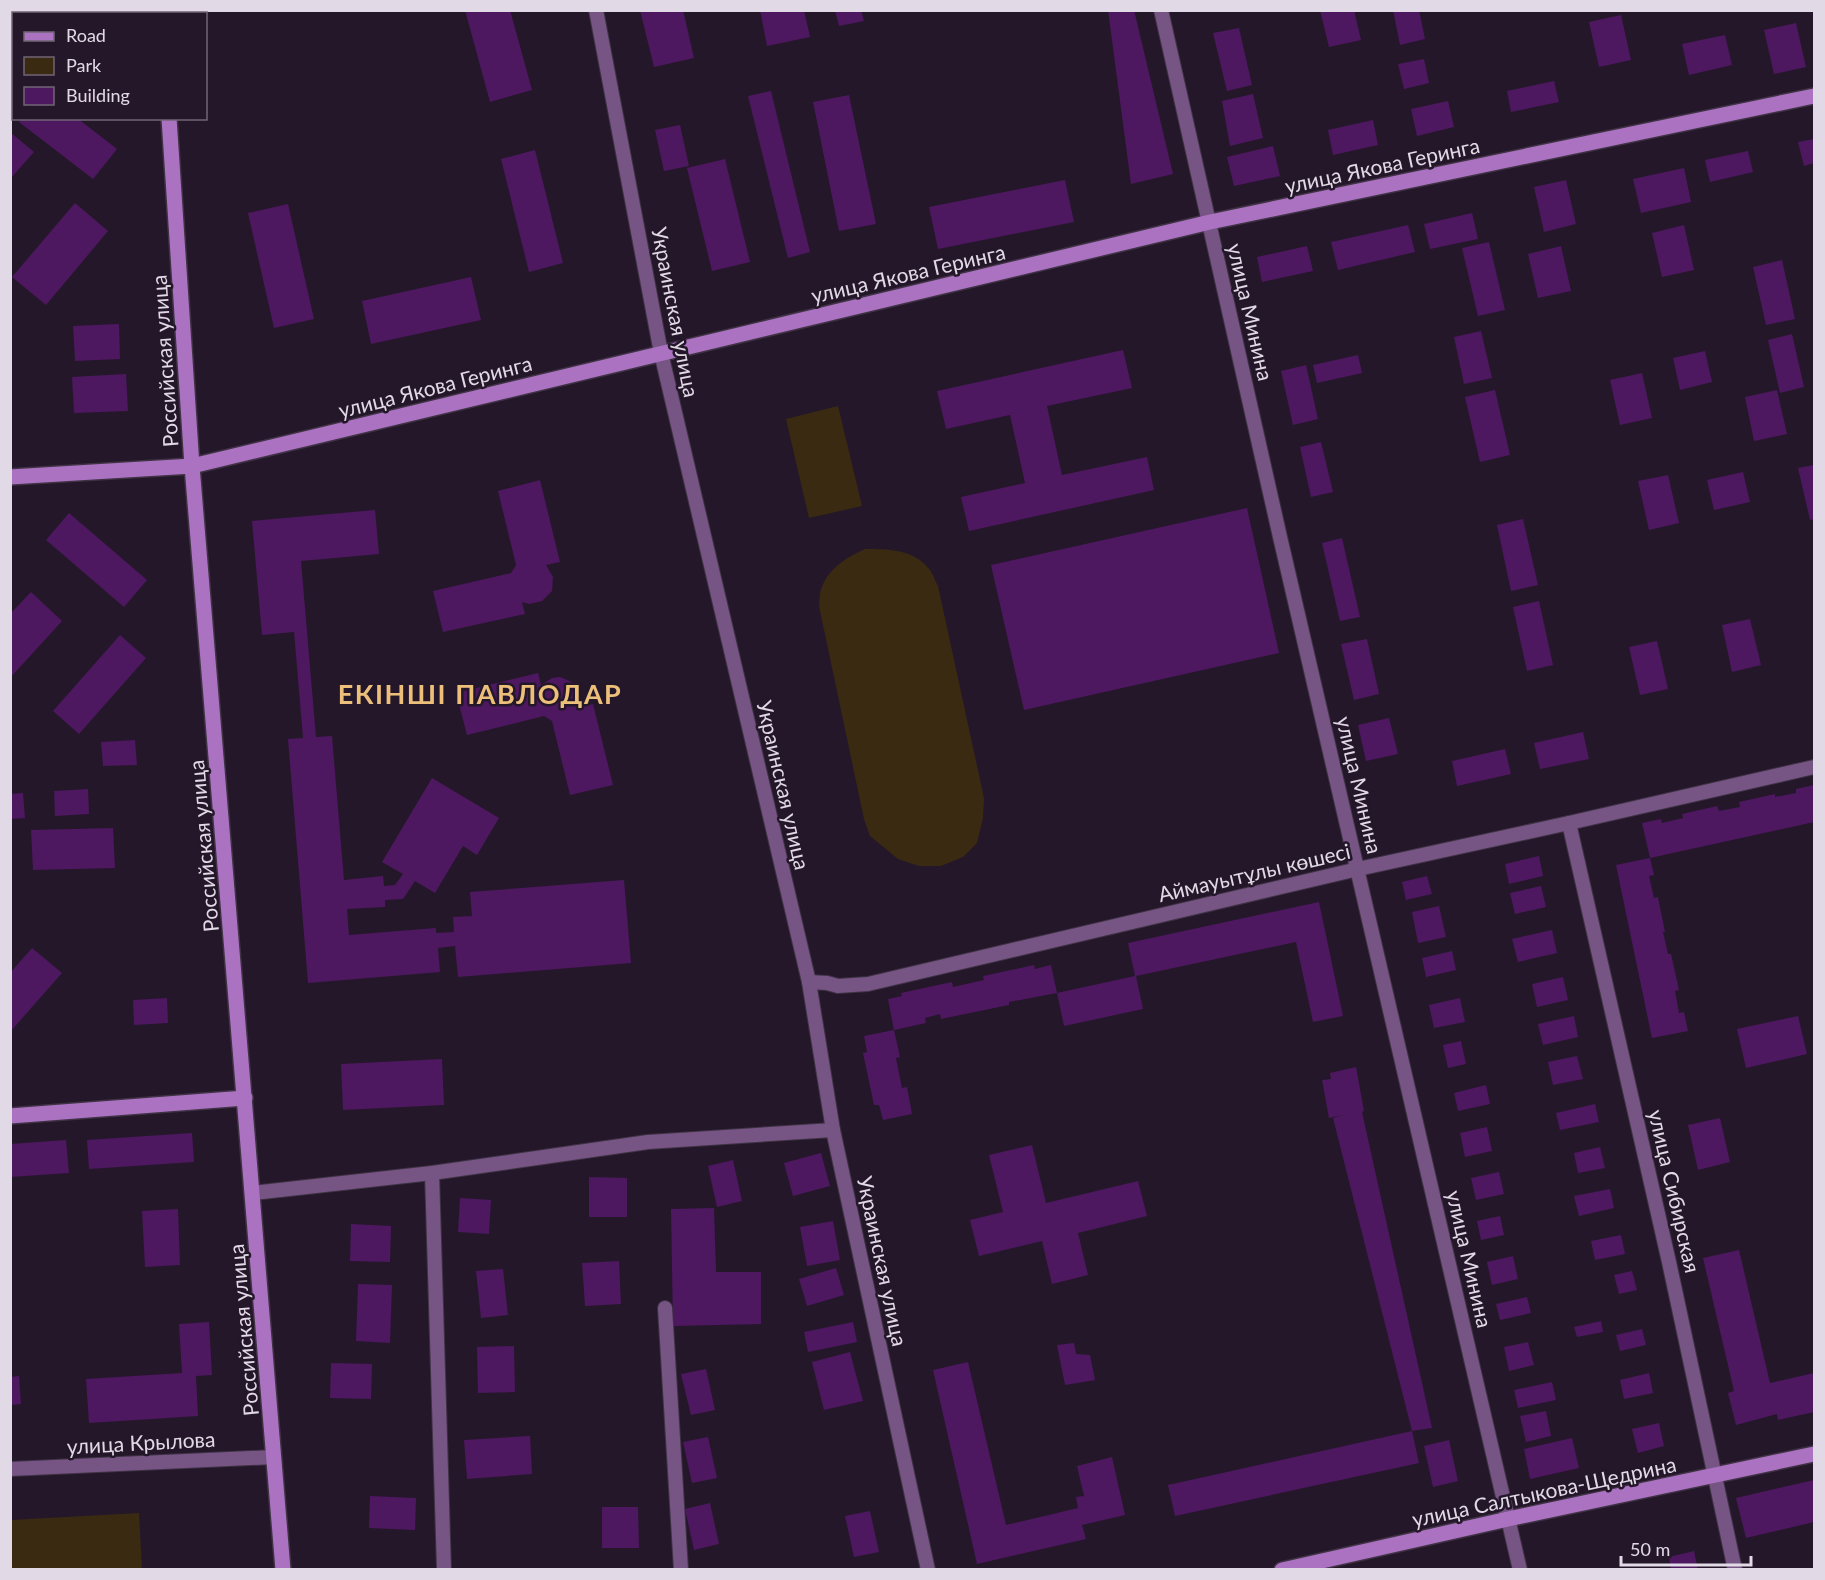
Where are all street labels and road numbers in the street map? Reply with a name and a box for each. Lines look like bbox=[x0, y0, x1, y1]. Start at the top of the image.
street label: улица Якова Геринга bbox=[1282, 132, 1482, 198]
street label: Украинская улица bbox=[647, 225, 705, 399]
street label: улица Якова Геринга bbox=[808, 238, 1008, 308]
street label: улица Минина bbox=[1223, 241, 1279, 383]
street label: Российская улица bbox=[146, 274, 182, 448]
street label: улица Якова Геринга bbox=[336, 350, 534, 422]
street label: Украинская улица bbox=[752, 698, 816, 872]
street label: улица Минина bbox=[1332, 714, 1388, 856]
street label: Российская улица bbox=[183, 759, 223, 933]
street label: Аймауытұлы көшесі bbox=[1156, 838, 1352, 906]
street label: улица Сибирская bbox=[1644, 1107, 1706, 1275]
street label: Украинская улица bbox=[853, 1174, 913, 1348]
street label: улица Минина bbox=[1442, 1188, 1498, 1330]
street label: Российская улица bbox=[223, 1243, 263, 1417]
street label: улица Крылова bbox=[66, 1426, 216, 1458]
street label: улица Салтыкова-Щедрина bbox=[1410, 1451, 1678, 1531]

